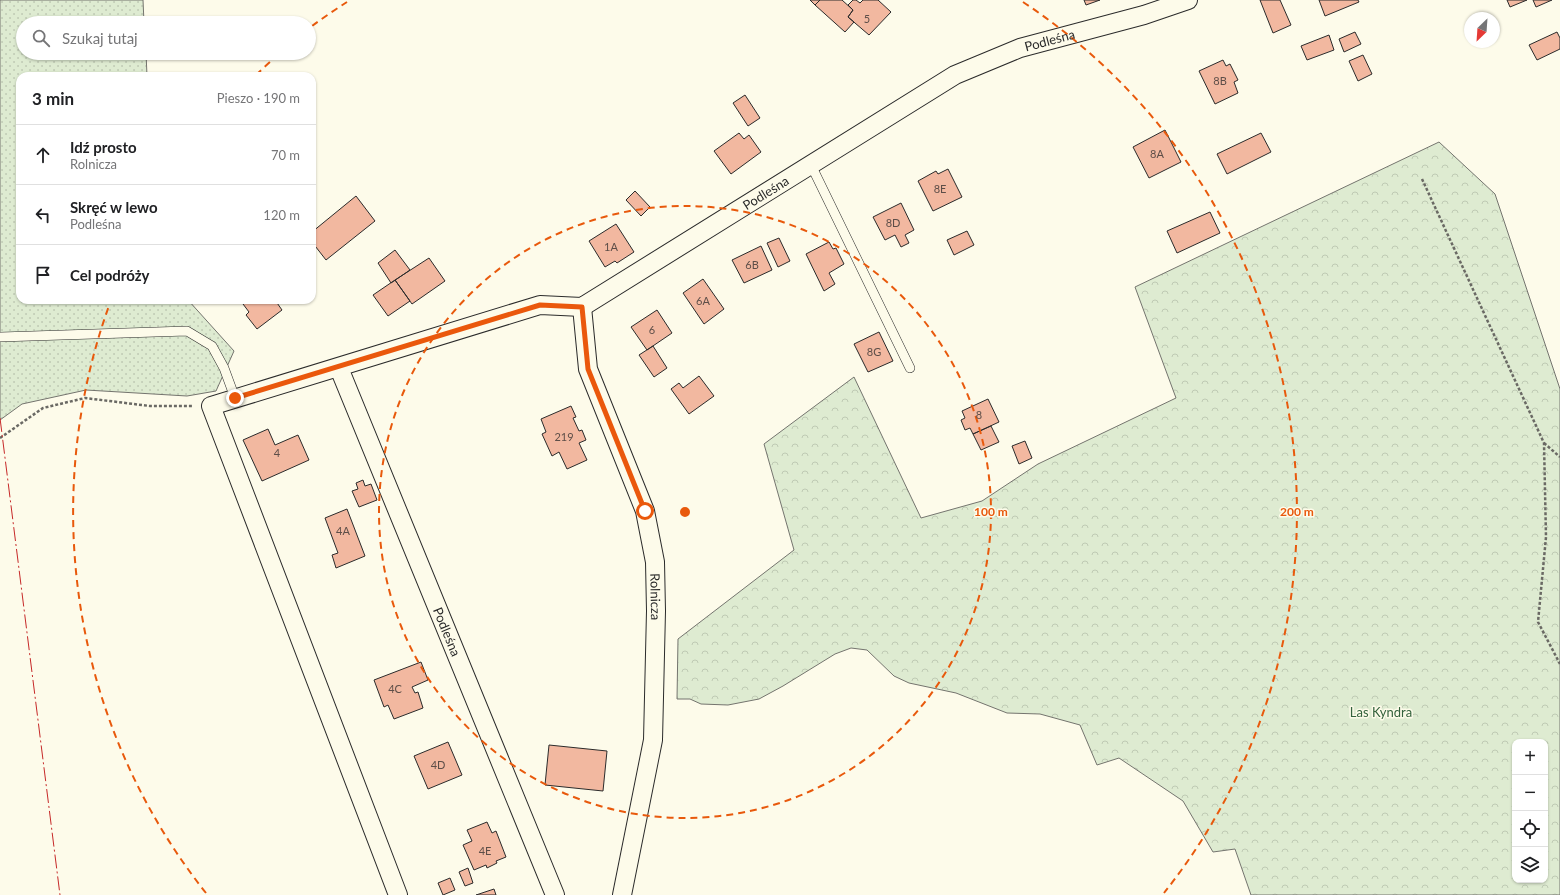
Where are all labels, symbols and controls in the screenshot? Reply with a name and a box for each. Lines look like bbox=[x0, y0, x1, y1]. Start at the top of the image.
house number: 5 bbox=[864, 12, 870, 25]
north arrow bbox=[1464, 12, 1500, 48]
search box bbox=[16, 16, 316, 60]
street label: Podleśna bbox=[1023, 26, 1077, 54]
icon: search bbox=[30, 27, 52, 49]
text: Szukaj tutaj bbox=[62, 29, 138, 47]
house number: 8B bbox=[1213, 74, 1227, 87]
text: 3 min bbox=[32, 88, 74, 109]
text: Pieszo · 190 m bbox=[217, 90, 300, 106]
text: Idź prosto bbox=[70, 138, 137, 156]
icon: ahead bbox=[32, 144, 54, 166]
text: 70 m bbox=[271, 147, 300, 163]
house number: 8A bbox=[1150, 147, 1164, 160]
text: Rolnicza bbox=[70, 156, 117, 172]
street label: Podleśna bbox=[740, 172, 792, 213]
house number: 8E bbox=[934, 182, 946, 195]
text: Skręć w lewo bbox=[70, 198, 158, 216]
icon: left bbox=[32, 204, 54, 226]
text: 120 m bbox=[263, 207, 300, 223]
text: Podleśna bbox=[70, 216, 121, 232]
house number: 8D bbox=[886, 216, 900, 229]
house number: 1A bbox=[604, 240, 618, 253]
house number: 6B bbox=[745, 258, 759, 271]
icon: arrive bbox=[32, 264, 54, 286]
text: Cel podróży bbox=[70, 266, 149, 284]
house number: 6A bbox=[696, 294, 710, 307]
house number: 6 bbox=[649, 323, 655, 336]
house number: 8G bbox=[867, 345, 881, 358]
route end bbox=[226, 389, 244, 407]
house number: 8 bbox=[976, 408, 982, 421]
house number: 219 bbox=[554, 430, 574, 443]
house number: 4 bbox=[274, 446, 281, 459]
route start bbox=[636, 502, 654, 520]
text: 100 m bbox=[974, 504, 1008, 519]
text: 200 m bbox=[1280, 504, 1314, 519]
centre of rings bbox=[678, 505, 692, 519]
house number: 4A bbox=[336, 524, 350, 537]
street label: Rolnicza bbox=[647, 573, 664, 620]
street label: Podleśna bbox=[430, 605, 464, 659]
house number: 4C bbox=[388, 682, 403, 695]
park label: Las Kyndra bbox=[1350, 704, 1412, 720]
map controls bbox=[1512, 739, 1548, 883]
button: + bbox=[1512, 739, 1548, 775]
house number: 4D bbox=[431, 758, 445, 771]
button: − bbox=[1512, 775, 1548, 811]
button: locate bbox=[1512, 811, 1548, 847]
house number: 4E bbox=[479, 844, 491, 857]
button: layers bbox=[1512, 847, 1548, 883]

